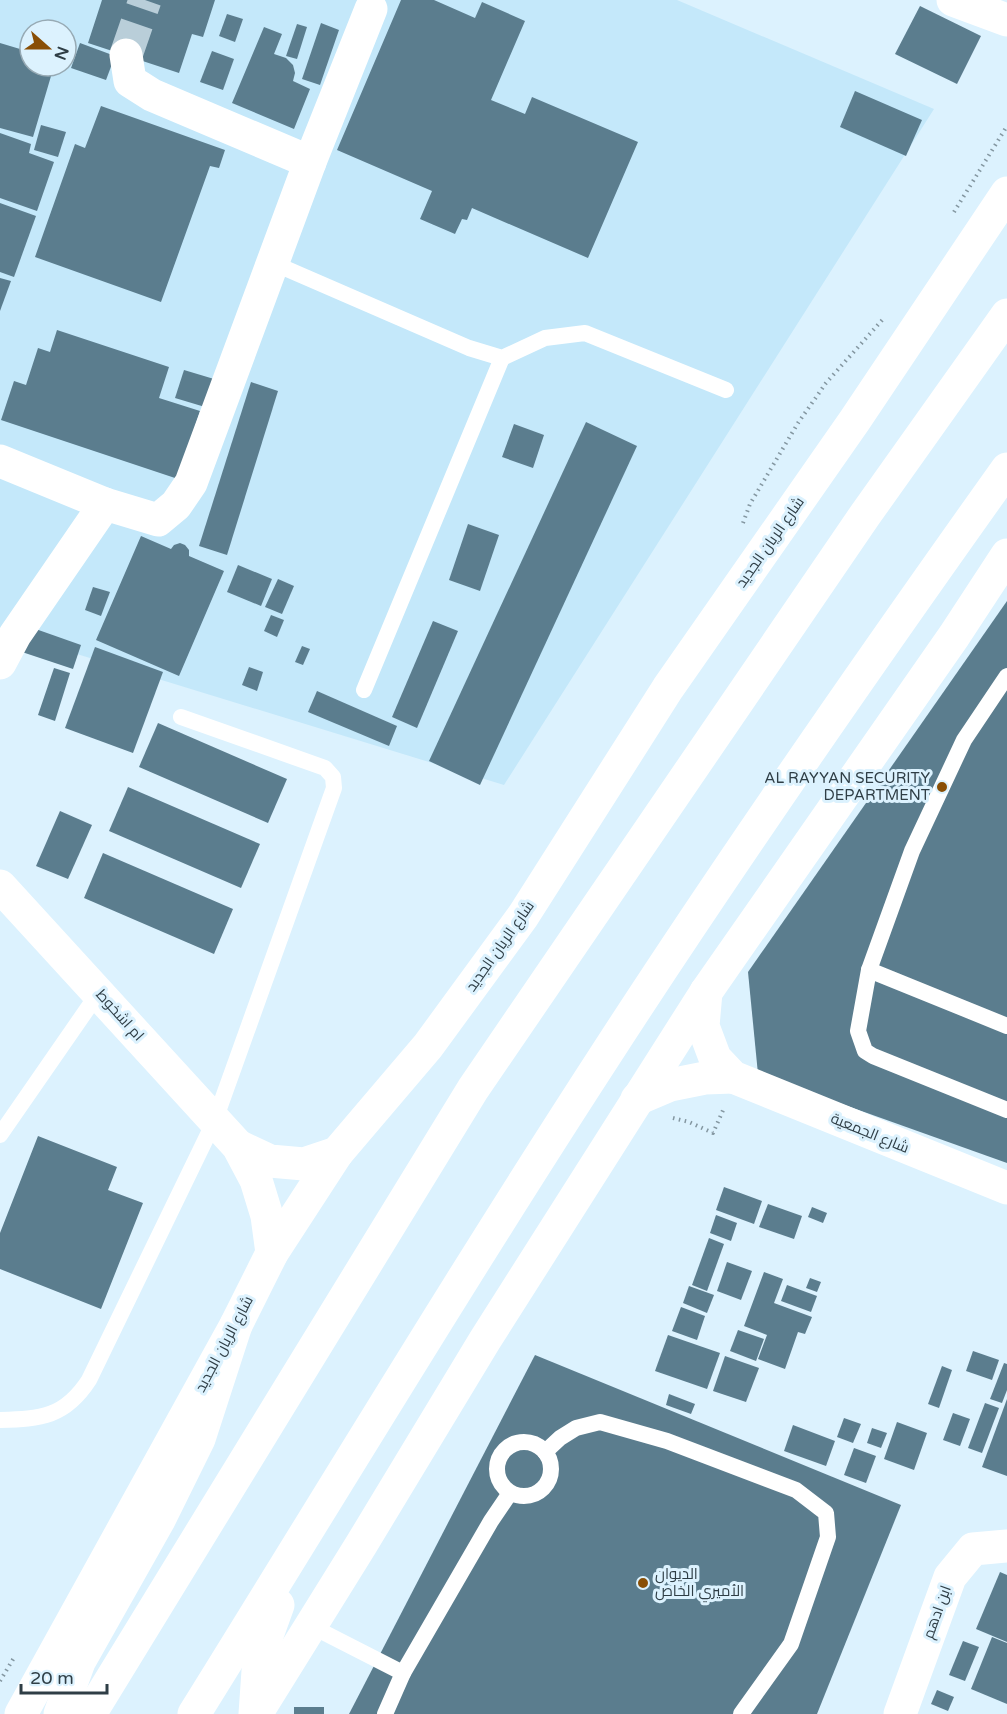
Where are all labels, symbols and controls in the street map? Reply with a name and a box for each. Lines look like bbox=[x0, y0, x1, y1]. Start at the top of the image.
north arrow bbox=[18, 18, 78, 78]
text: N bbox=[49, 43, 73, 63]
street label: شارع الريان الجديد bbox=[732, 493, 810, 592]
place label: AL RAYYAN SECURITY DEPARTMENT bbox=[764, 769, 930, 804]
marker: AL RAYYAN SECURITY DEPARTMENT bbox=[935, 780, 949, 794]
street label: شارع الريان الجديد bbox=[462, 897, 540, 996]
street label: ام اشخوط bbox=[92, 986, 148, 1045]
street label: شارع الجمعية bbox=[827, 1109, 912, 1159]
street label: شارع الريان الجديد bbox=[191, 1293, 259, 1396]
place label: الديوان الأميري الخاص bbox=[655, 1565, 744, 1603]
marker: الديوان الأميري الخاص bbox=[636, 1576, 650, 1590]
street label: ابن ادهم bbox=[919, 1583, 956, 1642]
scale bar bbox=[21, 1657, 106, 1695]
text: 20 m bbox=[30, 1667, 74, 1689]

